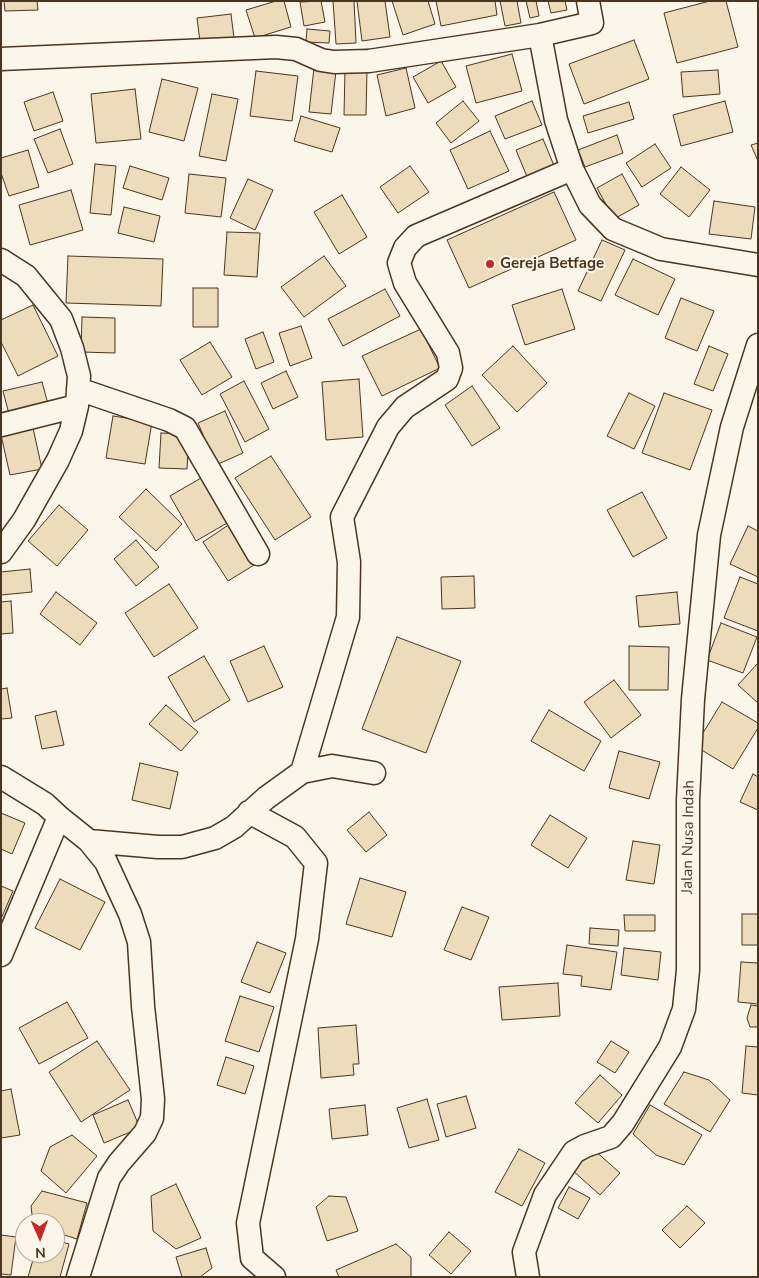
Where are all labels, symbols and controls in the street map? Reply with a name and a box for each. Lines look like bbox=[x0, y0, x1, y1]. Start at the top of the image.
place label: Gereja Betfage bbox=[500, 255, 604, 273]
marker: Gereja Betfage bbox=[484, 258, 496, 270]
street label: Jalan Nusa Indah bbox=[679, 780, 699, 894]
north arrow bbox=[15, 1213, 65, 1263]
text: N bbox=[35, 1243, 46, 1262]

